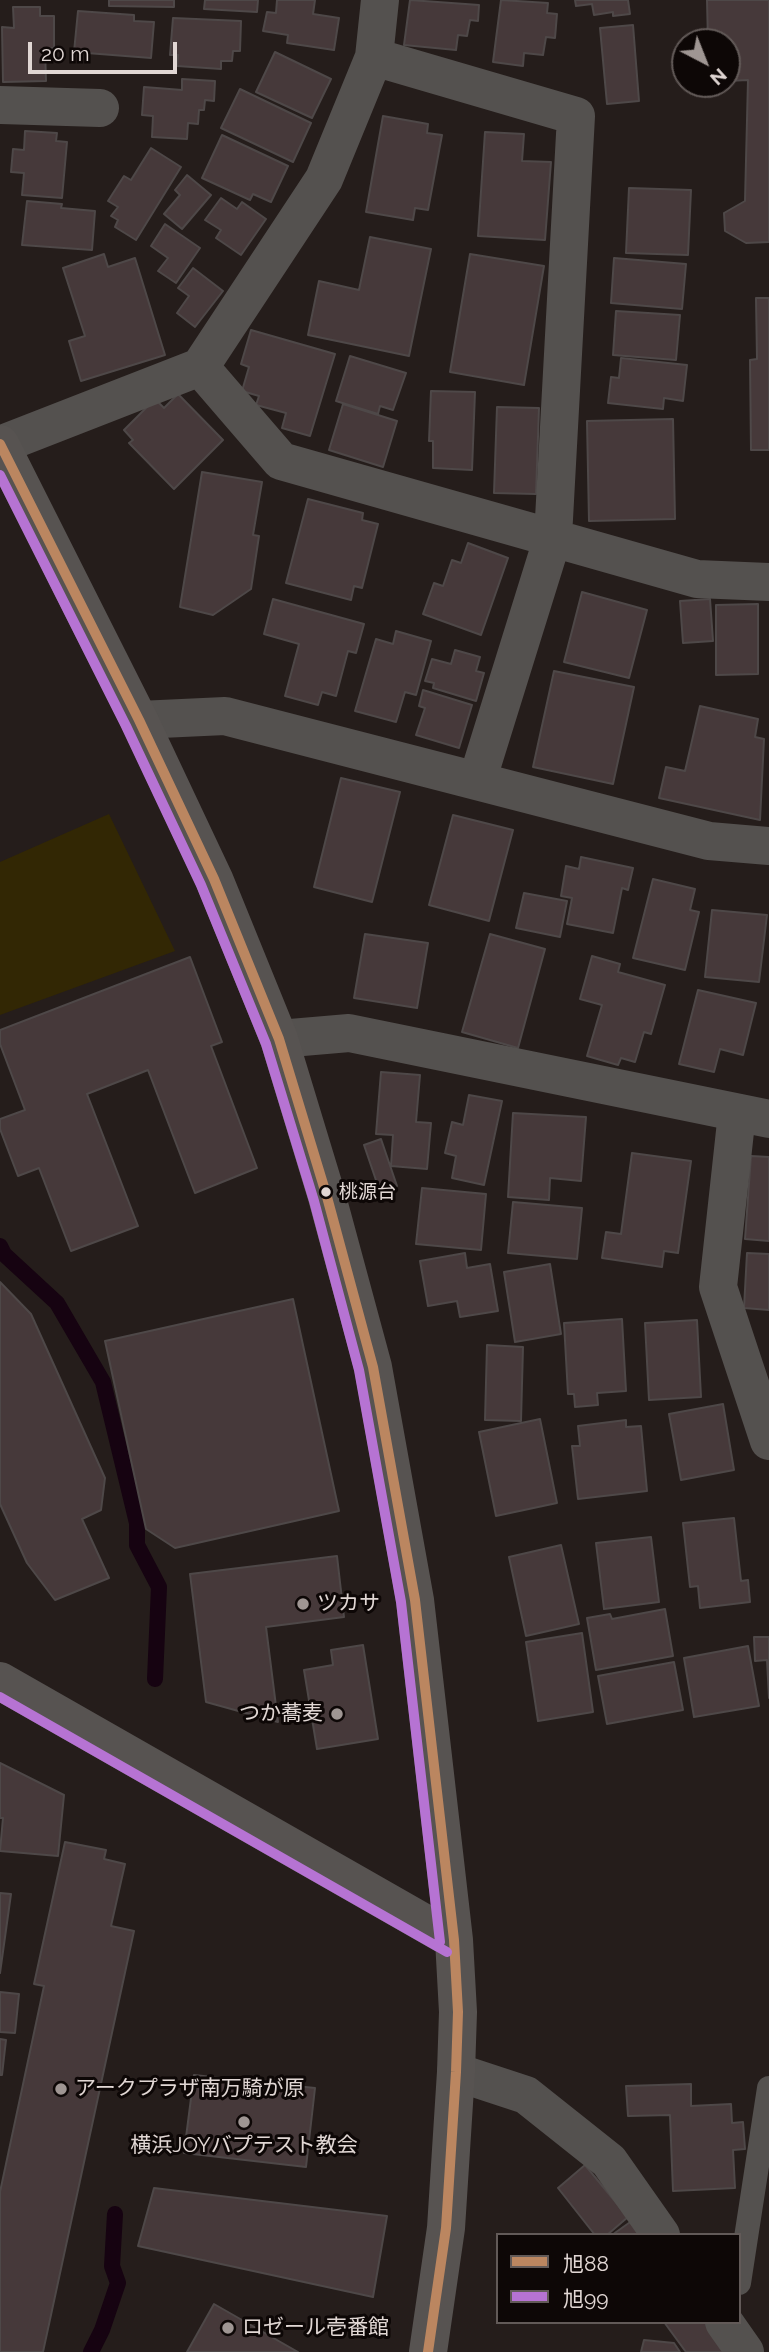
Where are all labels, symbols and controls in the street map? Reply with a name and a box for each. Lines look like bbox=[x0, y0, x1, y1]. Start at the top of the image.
scale bar bbox=[32, 28, 180, 72]
north arrow bbox=[671, 28, 741, 98]
text: 20 m bbox=[41, 41, 89, 66]
text: N bbox=[706, 64, 731, 90]
place label: 桃源台 bbox=[339, 1181, 396, 1203]
marker: 桃源台 bbox=[319, 1185, 333, 1199]
place label: ツカサ bbox=[317, 1591, 380, 1617]
marker: ツカサ bbox=[295, 1596, 311, 1612]
place label: つか蕎麦 bbox=[239, 1701, 323, 1727]
marker: つか蕎麦 bbox=[329, 1706, 345, 1722]
place label: アークプラザ南万騎が原 bbox=[75, 2076, 305, 2102]
marker: アークプラザ南万騎が原 bbox=[53, 2081, 69, 2097]
marker: 横浜JOYバプテスト教会 bbox=[236, 2114, 252, 2130]
place label: 横浜JOYバプテスト教会 bbox=[130, 2133, 358, 2159]
legend bbox=[496, 2233, 741, 2324]
text: 旭88 bbox=[563, 2251, 609, 2276]
text: 旭99 bbox=[563, 2286, 609, 2311]
place label: ロゼール壱番館 bbox=[242, 2315, 389, 2341]
marker: ロゼール壱番館 bbox=[220, 2320, 236, 2336]

